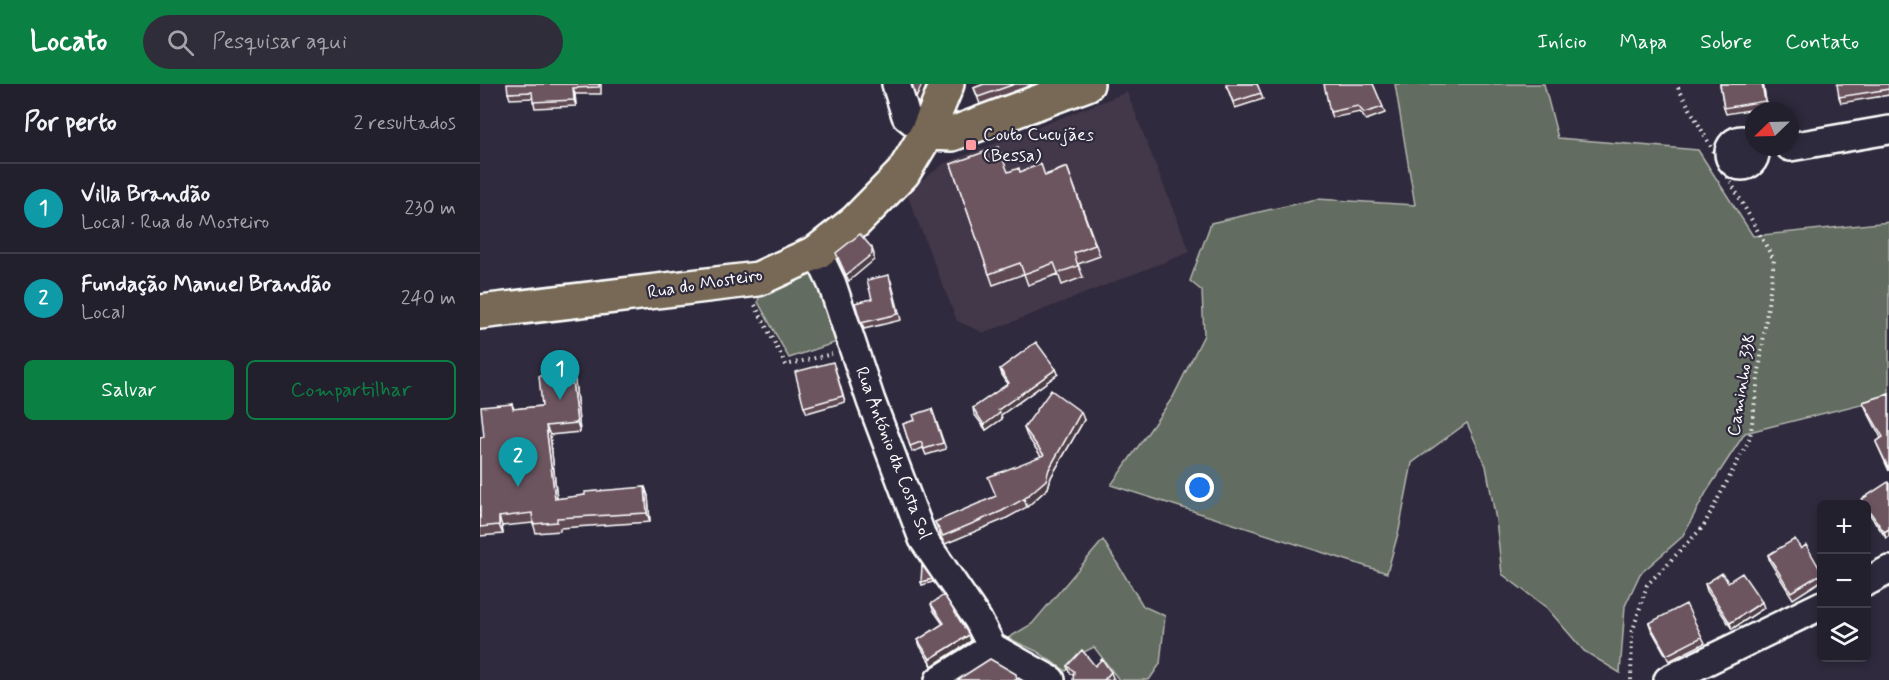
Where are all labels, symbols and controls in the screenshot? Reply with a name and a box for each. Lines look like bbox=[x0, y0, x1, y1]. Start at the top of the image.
search box bbox=[143, 15, 563, 69]
text: Locato bbox=[30, 24, 107, 61]
icon: search bbox=[164, 26, 197, 59]
text: Pesquisar aqui bbox=[212, 28, 347, 56]
text: Início bbox=[1537, 28, 1587, 56]
text: Mapa bbox=[1620, 28, 1667, 56]
text: Sobre bbox=[1700, 28, 1752, 56]
text: Contato bbox=[1785, 28, 1859, 56]
north arrow bbox=[1745, 102, 1799, 156]
text: Por perto bbox=[24, 106, 117, 140]
text: 2 resultados bbox=[353, 110, 456, 137]
place label: Couto Cucujães (Bessa) bbox=[983, 123, 1094, 168]
marker: Couto Cucujães (Bessa) bbox=[964, 138, 978, 152]
text: Villa Brandão bbox=[81, 181, 210, 209]
text: 1 bbox=[39, 195, 48, 222]
text: 230 m bbox=[404, 195, 456, 222]
text: Local · Rua do Mosteiro bbox=[81, 209, 269, 236]
street label: Rua do Mosteiro bbox=[646, 263, 764, 305]
text: Fundação Manuel Brandão bbox=[81, 271, 331, 299]
text: 2 bbox=[39, 285, 48, 312]
text: 240 m bbox=[401, 285, 456, 312]
text: Local bbox=[81, 299, 125, 326]
street label: Caminho 338 bbox=[1722, 332, 1762, 438]
pin: 1 bbox=[540, 350, 580, 400]
button: Salvar bbox=[24, 360, 234, 420]
button: Compartilhar bbox=[246, 360, 456, 420]
street label: Rua António da Costa Sol bbox=[849, 363, 937, 543]
pin: 2 bbox=[498, 438, 537, 487]
your location bbox=[1185, 473, 1214, 502]
map controls bbox=[1817, 500, 1871, 662]
button: + bbox=[1817, 500, 1871, 554]
button: − bbox=[1817, 554, 1871, 608]
button: layers bbox=[1817, 608, 1871, 662]

